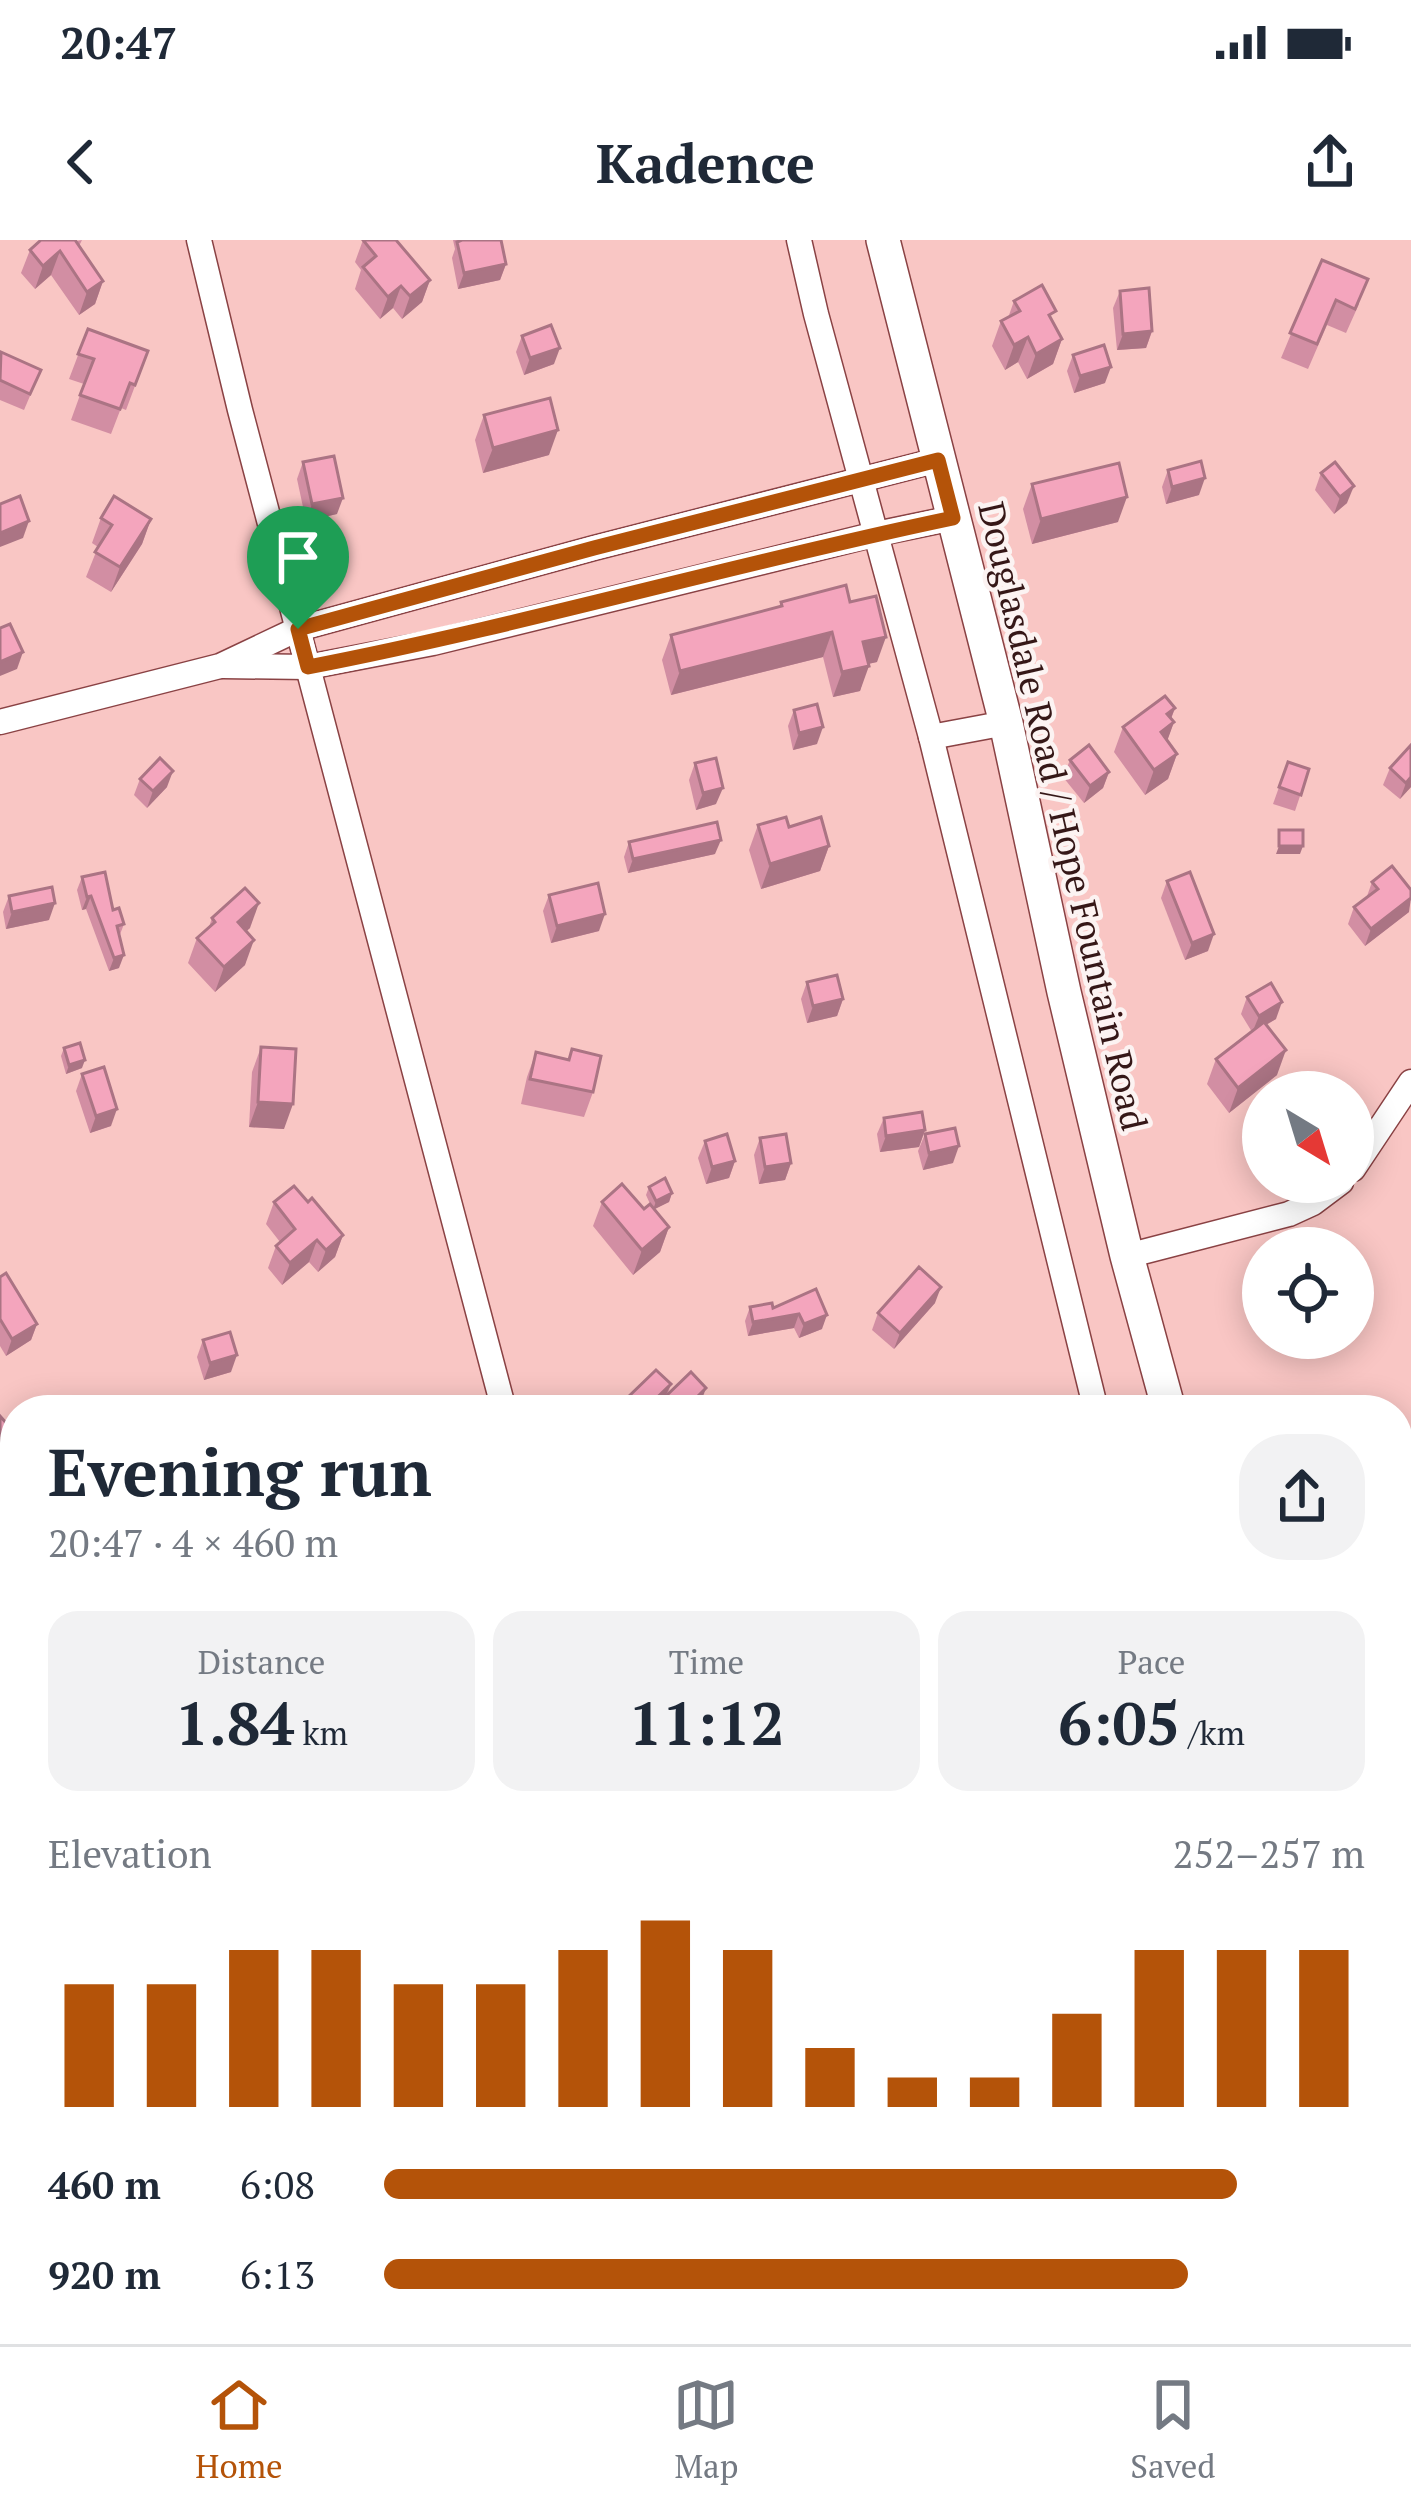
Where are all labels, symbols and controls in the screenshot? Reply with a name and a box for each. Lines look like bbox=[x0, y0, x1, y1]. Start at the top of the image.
text: 20:47 bbox=[60, 12, 177, 72]
text: Kadence bbox=[596, 127, 815, 198]
icon: back bbox=[48, 129, 114, 195]
icon: share bbox=[1297, 129, 1363, 195]
street label: Douglasdale Road / Hope Fountain Road bbox=[968, 497, 1159, 1135]
pin bbox=[247, 506, 349, 629]
icon: arrive bbox=[265, 524, 331, 590]
north arrow bbox=[1242, 1071, 1374, 1203]
map controls bbox=[1242, 1071, 1374, 1359]
button: locate bbox=[1242, 1227, 1374, 1359]
text: Evening run bbox=[48, 1427, 432, 1515]
button: share bbox=[1239, 1434, 1365, 1560]
text: 20:47 · 4 × 460 m bbox=[48, 1516, 338, 1568]
text: Distance bbox=[198, 1640, 325, 1683]
text: Time bbox=[669, 1640, 744, 1683]
text: Pace bbox=[1118, 1640, 1185, 1683]
text: 1.84 bbox=[175, 1683, 294, 1762]
text: 11:12 bbox=[628, 1683, 785, 1762]
text: 6:05 bbox=[1058, 1683, 1180, 1762]
text: km bbox=[294, 1711, 348, 1754]
text: /km bbox=[1180, 1711, 1245, 1754]
text: Elevation bbox=[48, 1827, 212, 1879]
text: 252–257 m bbox=[1173, 1827, 1365, 1879]
text: 460 m bbox=[48, 2158, 161, 2210]
text: 6:08 bbox=[240, 2158, 315, 2210]
text: 920 m bbox=[48, 2248, 161, 2300]
text: 6:13 bbox=[240, 2248, 315, 2300]
tab: Home bbox=[195, 2372, 283, 2487]
tab: Map bbox=[673, 2372, 739, 2487]
tab: Saved bbox=[1130, 2372, 1216, 2487]

